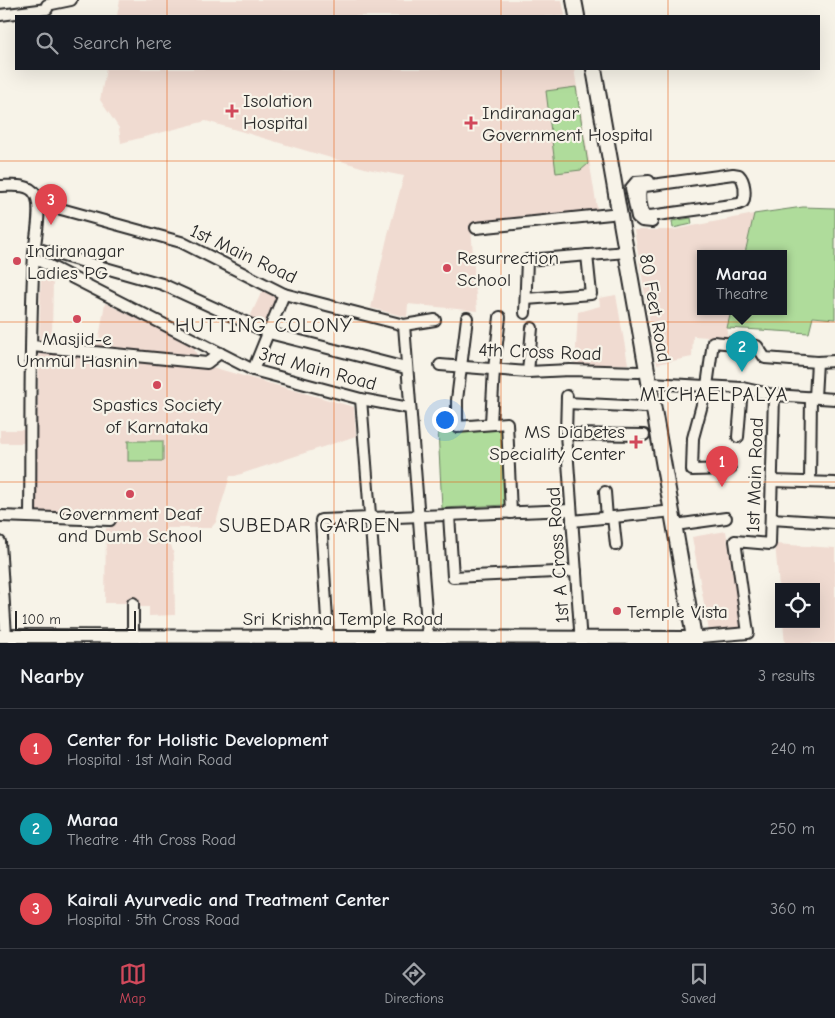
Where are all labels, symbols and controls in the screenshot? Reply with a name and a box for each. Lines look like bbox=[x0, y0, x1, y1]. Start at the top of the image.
search box bbox=[15, 15, 820, 70]
icon: search bbox=[33, 29, 61, 57]
text: Search here bbox=[73, 32, 172, 54]
place label: Isolation Hospital bbox=[243, 90, 313, 134]
place label: Indiranagar Government Hospital bbox=[482, 102, 653, 146]
marker: Isolation Hospital bbox=[225, 104, 239, 118]
marker: Indiranagar Government Hospital bbox=[464, 116, 478, 130]
pin: 3 bbox=[35, 184, 67, 225]
street label: 1st Main Road bbox=[187, 220, 300, 288]
place label: Indiranagar Ladies PG bbox=[27, 240, 125, 284]
place label: Resurrection School bbox=[457, 247, 559, 291]
popup bbox=[697, 250, 787, 315]
street label: 80 Feet Road bbox=[635, 252, 675, 364]
marker: Indiranagar Ladies PG bbox=[11, 255, 23, 267]
marker: Resurrection School bbox=[441, 262, 453, 274]
text: Maraa bbox=[716, 263, 767, 285]
text: Theatre bbox=[716, 285, 768, 303]
marker: Masjid-e Ummul Hasnin bbox=[71, 313, 83, 325]
district label: HUTTING COLONY bbox=[175, 314, 353, 337]
place label: Masjid-e Ummul Hasnin bbox=[16, 328, 138, 372]
pin: 2 bbox=[726, 331, 758, 372]
street label: 4th Cross Road bbox=[478, 339, 602, 365]
street label: 3rd Main Road bbox=[256, 343, 379, 395]
marker: Spastics Society of Karnataka bbox=[151, 379, 163, 391]
district label: MICHAELPALYA bbox=[640, 383, 788, 406]
place label: Spastics Society of Karnataka bbox=[93, 394, 222, 438]
your location bbox=[432, 407, 458, 433]
street label: 1st Main Road bbox=[742, 417, 768, 533]
place label: MS Diabetes Speciality Center bbox=[489, 421, 625, 465]
marker: MS Diabetes Speciality Center bbox=[629, 435, 643, 449]
pin: 1 bbox=[706, 446, 738, 487]
street label: 1st A Cross Road bbox=[542, 486, 574, 624]
marker: Government Deaf and Dumb School bbox=[124, 488, 136, 500]
place label: Government Deaf and Dumb School bbox=[58, 503, 203, 547]
district label: SUBEDAR GARDEN bbox=[219, 514, 401, 537]
map controls bbox=[775, 583, 820, 628]
button: locate bbox=[775, 583, 820, 628]
place label: Temple Vista bbox=[627, 601, 728, 623]
marker: Temple Vista bbox=[611, 605, 623, 617]
scale bar bbox=[15, 608, 136, 631]
street label: Sri Krishna Temple Road bbox=[243, 608, 443, 630]
text: 100 m bbox=[22, 611, 61, 628]
text: Nearby bbox=[20, 664, 84, 688]
text: 3 results bbox=[758, 667, 815, 685]
text: Center for Holistic Development bbox=[67, 729, 328, 751]
text: 1 bbox=[33, 740, 39, 758]
text: 240 m bbox=[771, 740, 815, 758]
text: Hospital · 1st Main Road bbox=[67, 751, 232, 769]
text: Maraa bbox=[67, 809, 118, 831]
text: 2 bbox=[32, 820, 40, 838]
text: 250 m bbox=[770, 820, 815, 838]
text: Theatre · 4th Cross Road bbox=[67, 831, 236, 849]
text: Kairali Ayurvedic and Treatment Center bbox=[67, 889, 389, 911]
text: 3 bbox=[32, 900, 40, 918]
text: 360 m bbox=[770, 900, 815, 918]
text: Hospital · 5th Cross Road bbox=[67, 911, 240, 929]
tab: Map bbox=[119, 960, 147, 1007]
tab: Directions bbox=[384, 960, 444, 1007]
tab: Saved bbox=[681, 960, 716, 1007]

